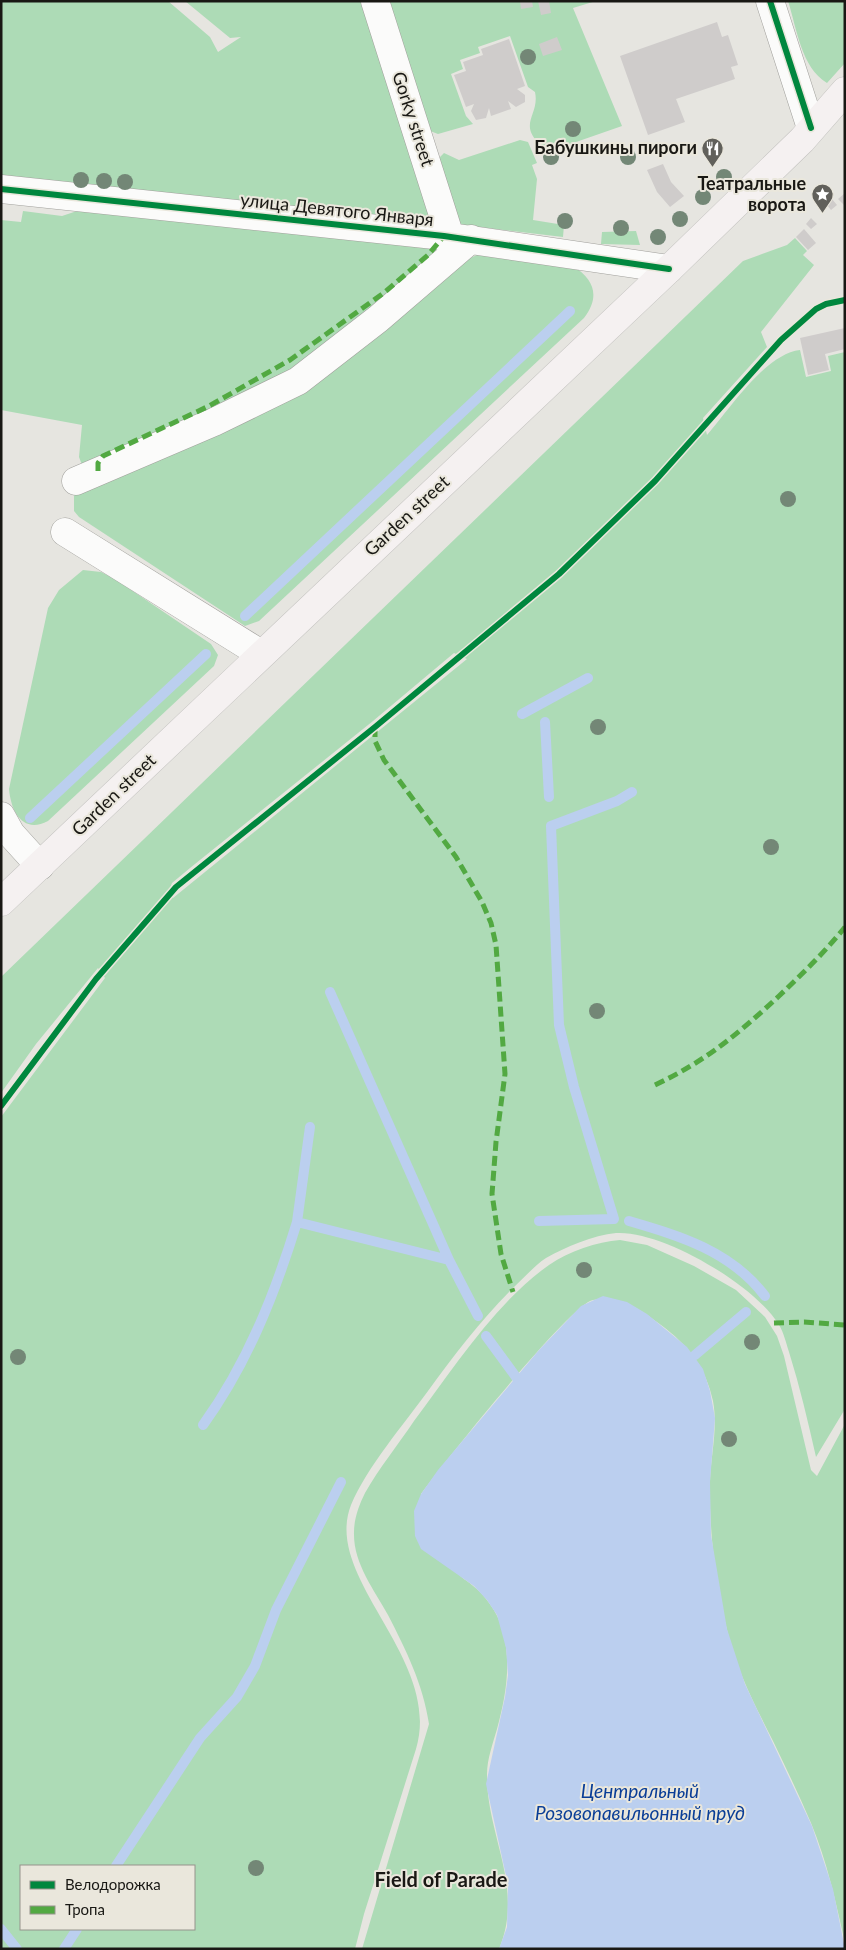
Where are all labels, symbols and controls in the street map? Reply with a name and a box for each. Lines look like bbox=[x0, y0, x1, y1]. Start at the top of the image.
street label: Gorky street bbox=[388, 69, 440, 169]
place label: Бабушкины пироги bbox=[534, 136, 697, 158]
restaurant icon: Бабушкины пироги bbox=[701, 136, 725, 167]
place label: Театральные ворота bbox=[697, 172, 806, 215]
place icon: Театральные ворота bbox=[810, 182, 834, 213]
street label: улица Девятого Января bbox=[239, 188, 435, 230]
street label: Garden street bbox=[359, 470, 454, 560]
street label: Garden street bbox=[67, 748, 160, 840]
water label: Центральный Розовопавильонный пруд bbox=[535, 1779, 745, 1824]
legend bbox=[20, 1865, 195, 1930]
district label: Field of Parade bbox=[375, 1867, 508, 1891]
text: Велодорожка bbox=[65, 1875, 161, 1893]
text: Тропа bbox=[65, 1900, 105, 1918]

